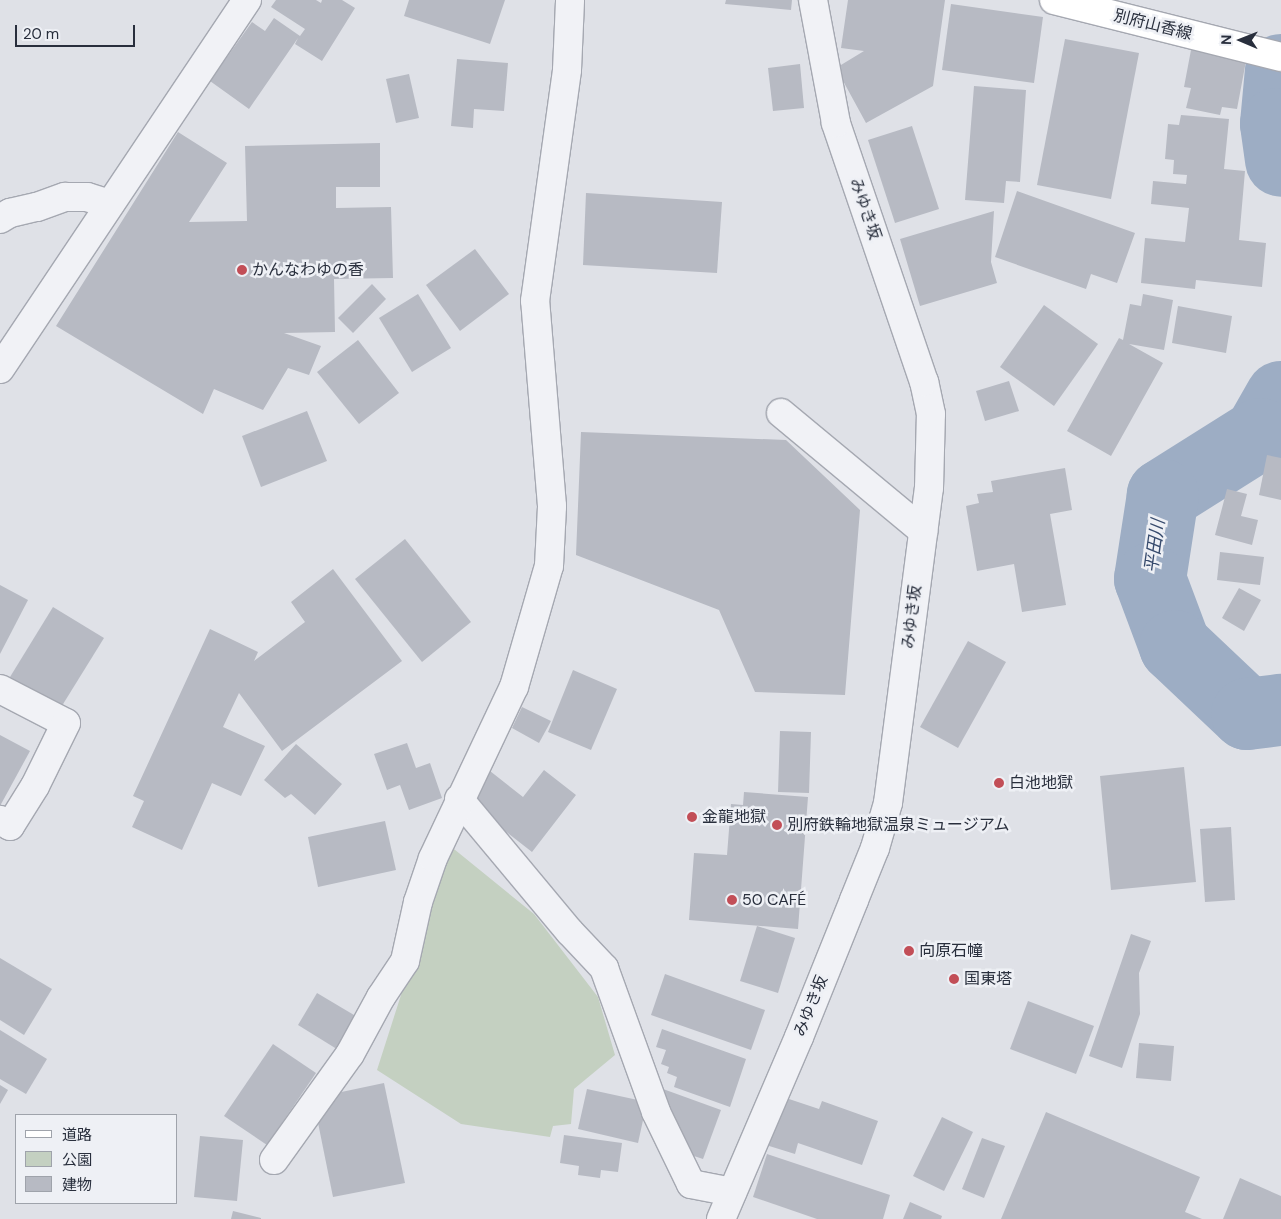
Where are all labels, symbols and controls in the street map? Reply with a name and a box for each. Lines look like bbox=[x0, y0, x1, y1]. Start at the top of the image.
street label: 別府山香線 bbox=[1112, 6, 1194, 44]
scale bar bbox=[18, 15, 138, 47]
north arrow bbox=[1216, 15, 1266, 65]
text: 20 m bbox=[23, 24, 59, 44]
text: N bbox=[1217, 34, 1235, 45]
street label: みゆき坂 bbox=[846, 176, 884, 242]
place label: かんなわゆの香 bbox=[252, 260, 364, 280]
marker: かんなわゆの香 bbox=[236, 264, 248, 276]
water label: 平田川 bbox=[1141, 518, 1169, 574]
street label: みゆき坂 bbox=[899, 584, 925, 650]
place label: 白池地獄 bbox=[1009, 773, 1073, 793]
marker: 白池地獄 bbox=[993, 777, 1005, 789]
place label: 金龍地獄 bbox=[702, 807, 766, 827]
marker: 金龍地獄 bbox=[686, 811, 698, 823]
place label: 別府鉄輪地獄温泉ミュージアム bbox=[787, 815, 1011, 835]
marker: 別府鉄輪地獄温泉ミュージアム bbox=[771, 819, 783, 831]
place label: 50 CAFÉ bbox=[742, 890, 806, 910]
marker: 50 CAFÉ bbox=[726, 894, 738, 906]
place label: 向原石幢 bbox=[919, 941, 983, 961]
marker: 向原石幢 bbox=[903, 945, 915, 957]
place label: 国東塔 bbox=[964, 969, 1012, 989]
street label: みゆき坂 bbox=[790, 973, 832, 1039]
marker: 国東塔 bbox=[948, 973, 960, 985]
legend bbox=[15, 1114, 178, 1204]
text: 道路 bbox=[62, 1125, 92, 1145]
text: 公園 bbox=[62, 1150, 92, 1170]
text: 建物 bbox=[62, 1175, 92, 1195]

